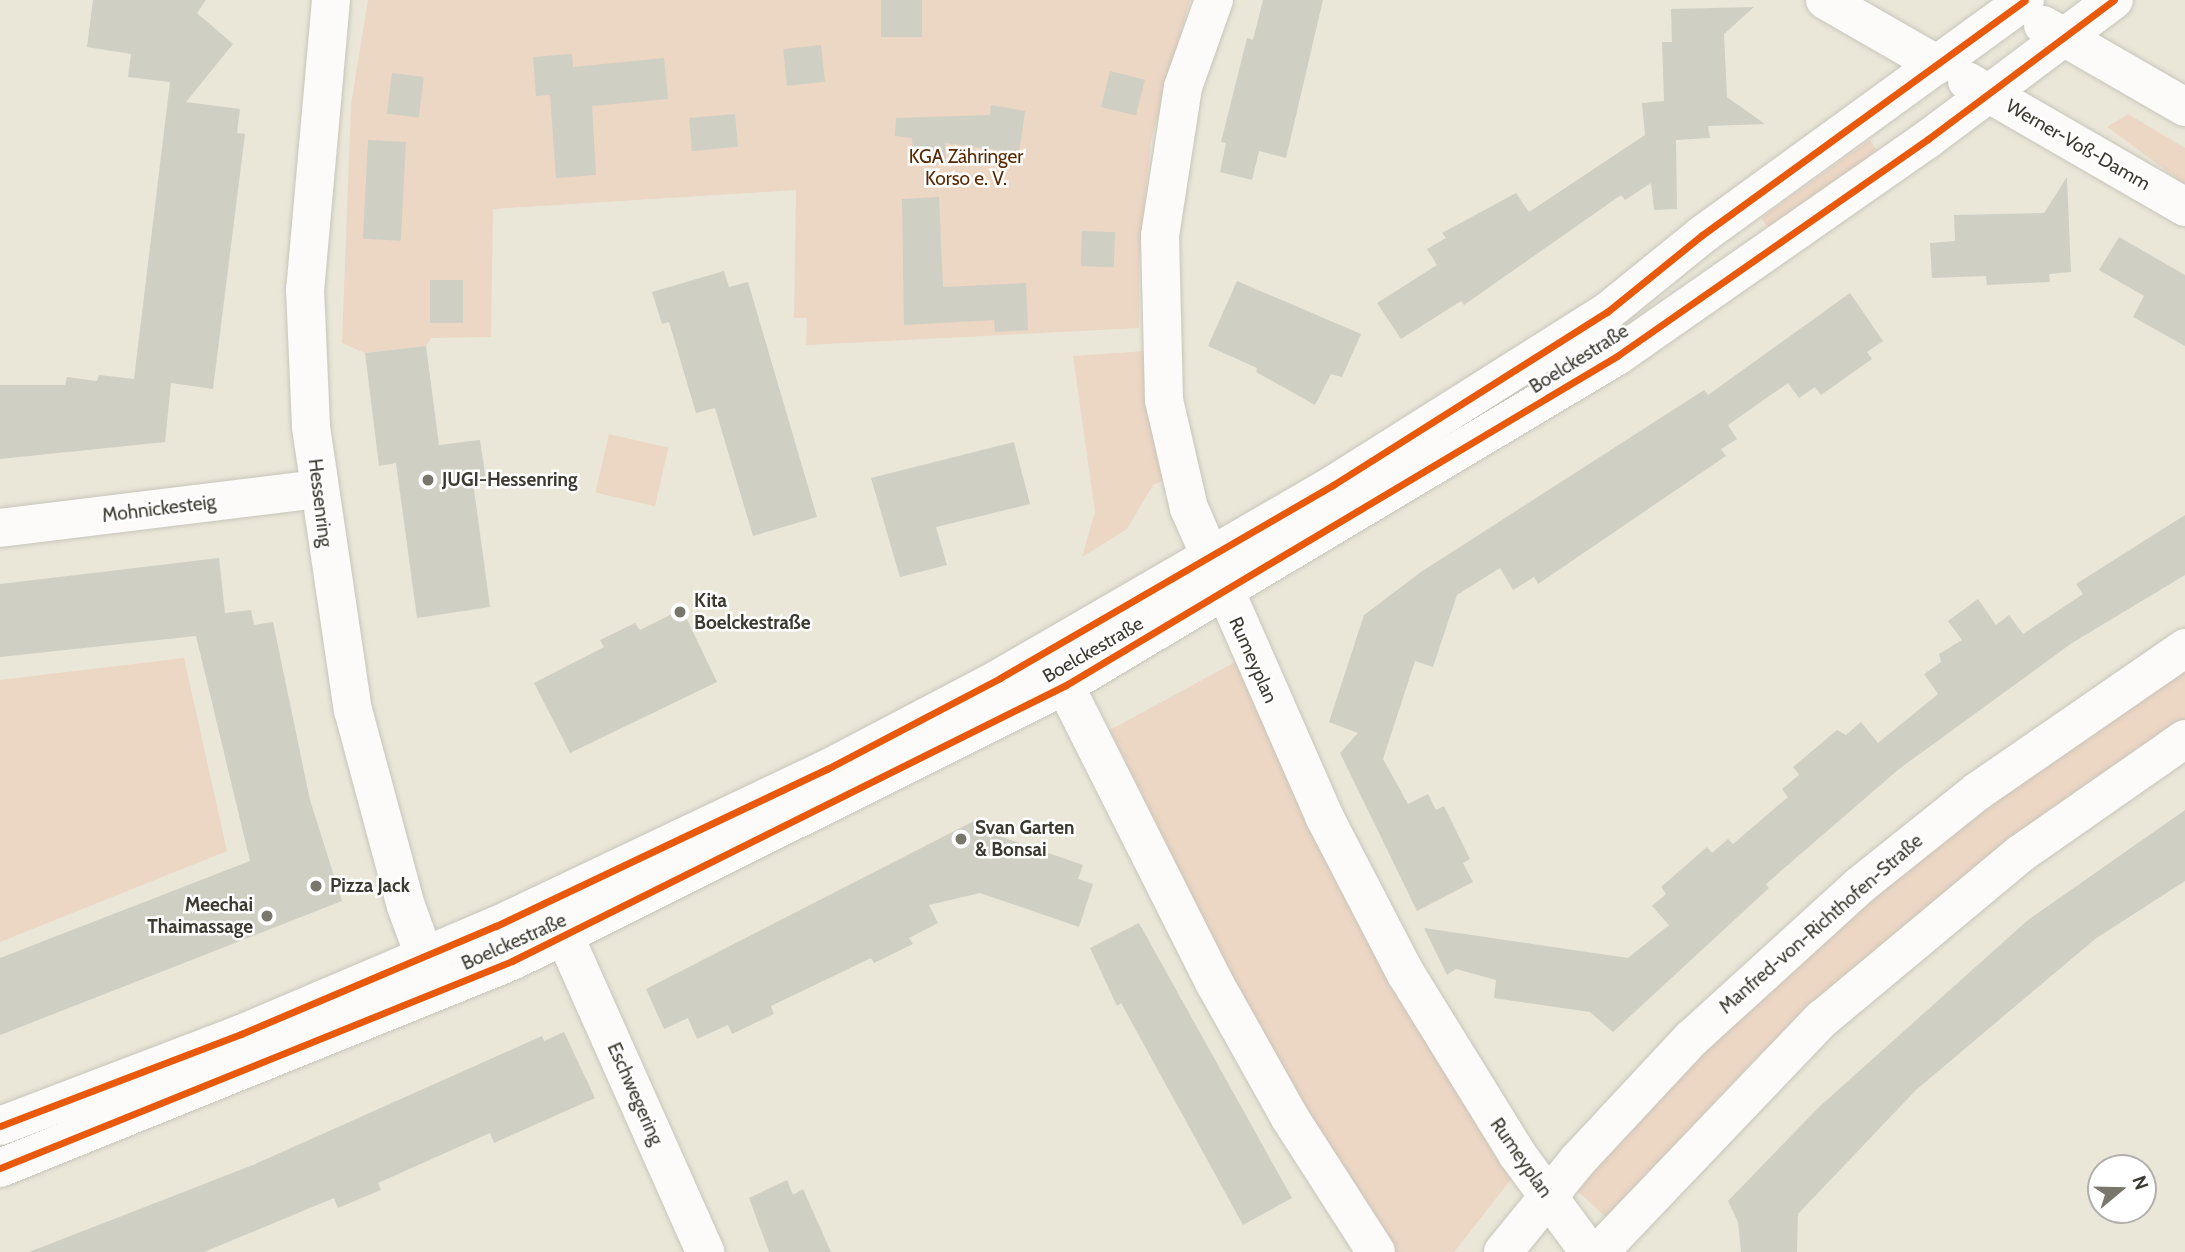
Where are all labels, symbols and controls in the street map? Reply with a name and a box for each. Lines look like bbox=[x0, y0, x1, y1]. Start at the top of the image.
street label: Werner-Voß-Damm bbox=[2002, 95, 2154, 195]
park label: KGA Zähringer Korso e. V. bbox=[909, 146, 1023, 190]
street label: Boelckestraße bbox=[1525, 320, 1633, 398]
street label: Hessenring bbox=[303, 457, 337, 549]
place label: JUGI-Hessenring bbox=[442, 469, 577, 491]
marker: JUGI-Hessenring bbox=[420, 472, 436, 488]
street label: Mohnickesteig bbox=[101, 491, 217, 527]
place label: Kita Boelckestraße bbox=[694, 590, 810, 634]
marker: Kita Boelckestraße bbox=[672, 604, 688, 620]
street label: Boelckestraße bbox=[1039, 612, 1147, 688]
street label: Rumeyplan bbox=[1224, 613, 1282, 707]
place label: Svan Garten & Bonsai bbox=[975, 817, 1075, 861]
street label: Manfred-von-Richthofen-Straße bbox=[1715, 829, 1927, 1019]
marker: Svan Garten & Bonsai bbox=[953, 831, 969, 847]
place label: Pizza Jack bbox=[330, 875, 410, 897]
marker: Pizza Jack bbox=[308, 878, 324, 894]
place label: Meechai Thaimassage bbox=[147, 894, 253, 938]
marker: Meechai Thaimassage bbox=[259, 908, 275, 924]
street label: Boelckestraße bbox=[458, 909, 570, 975]
street label: Eschwegering bbox=[602, 1039, 668, 1149]
street label: Rumeyplan bbox=[1485, 1114, 1557, 1202]
north arrow bbox=[2087, 1154, 2157, 1224]
text: N bbox=[2127, 1173, 2153, 1193]

